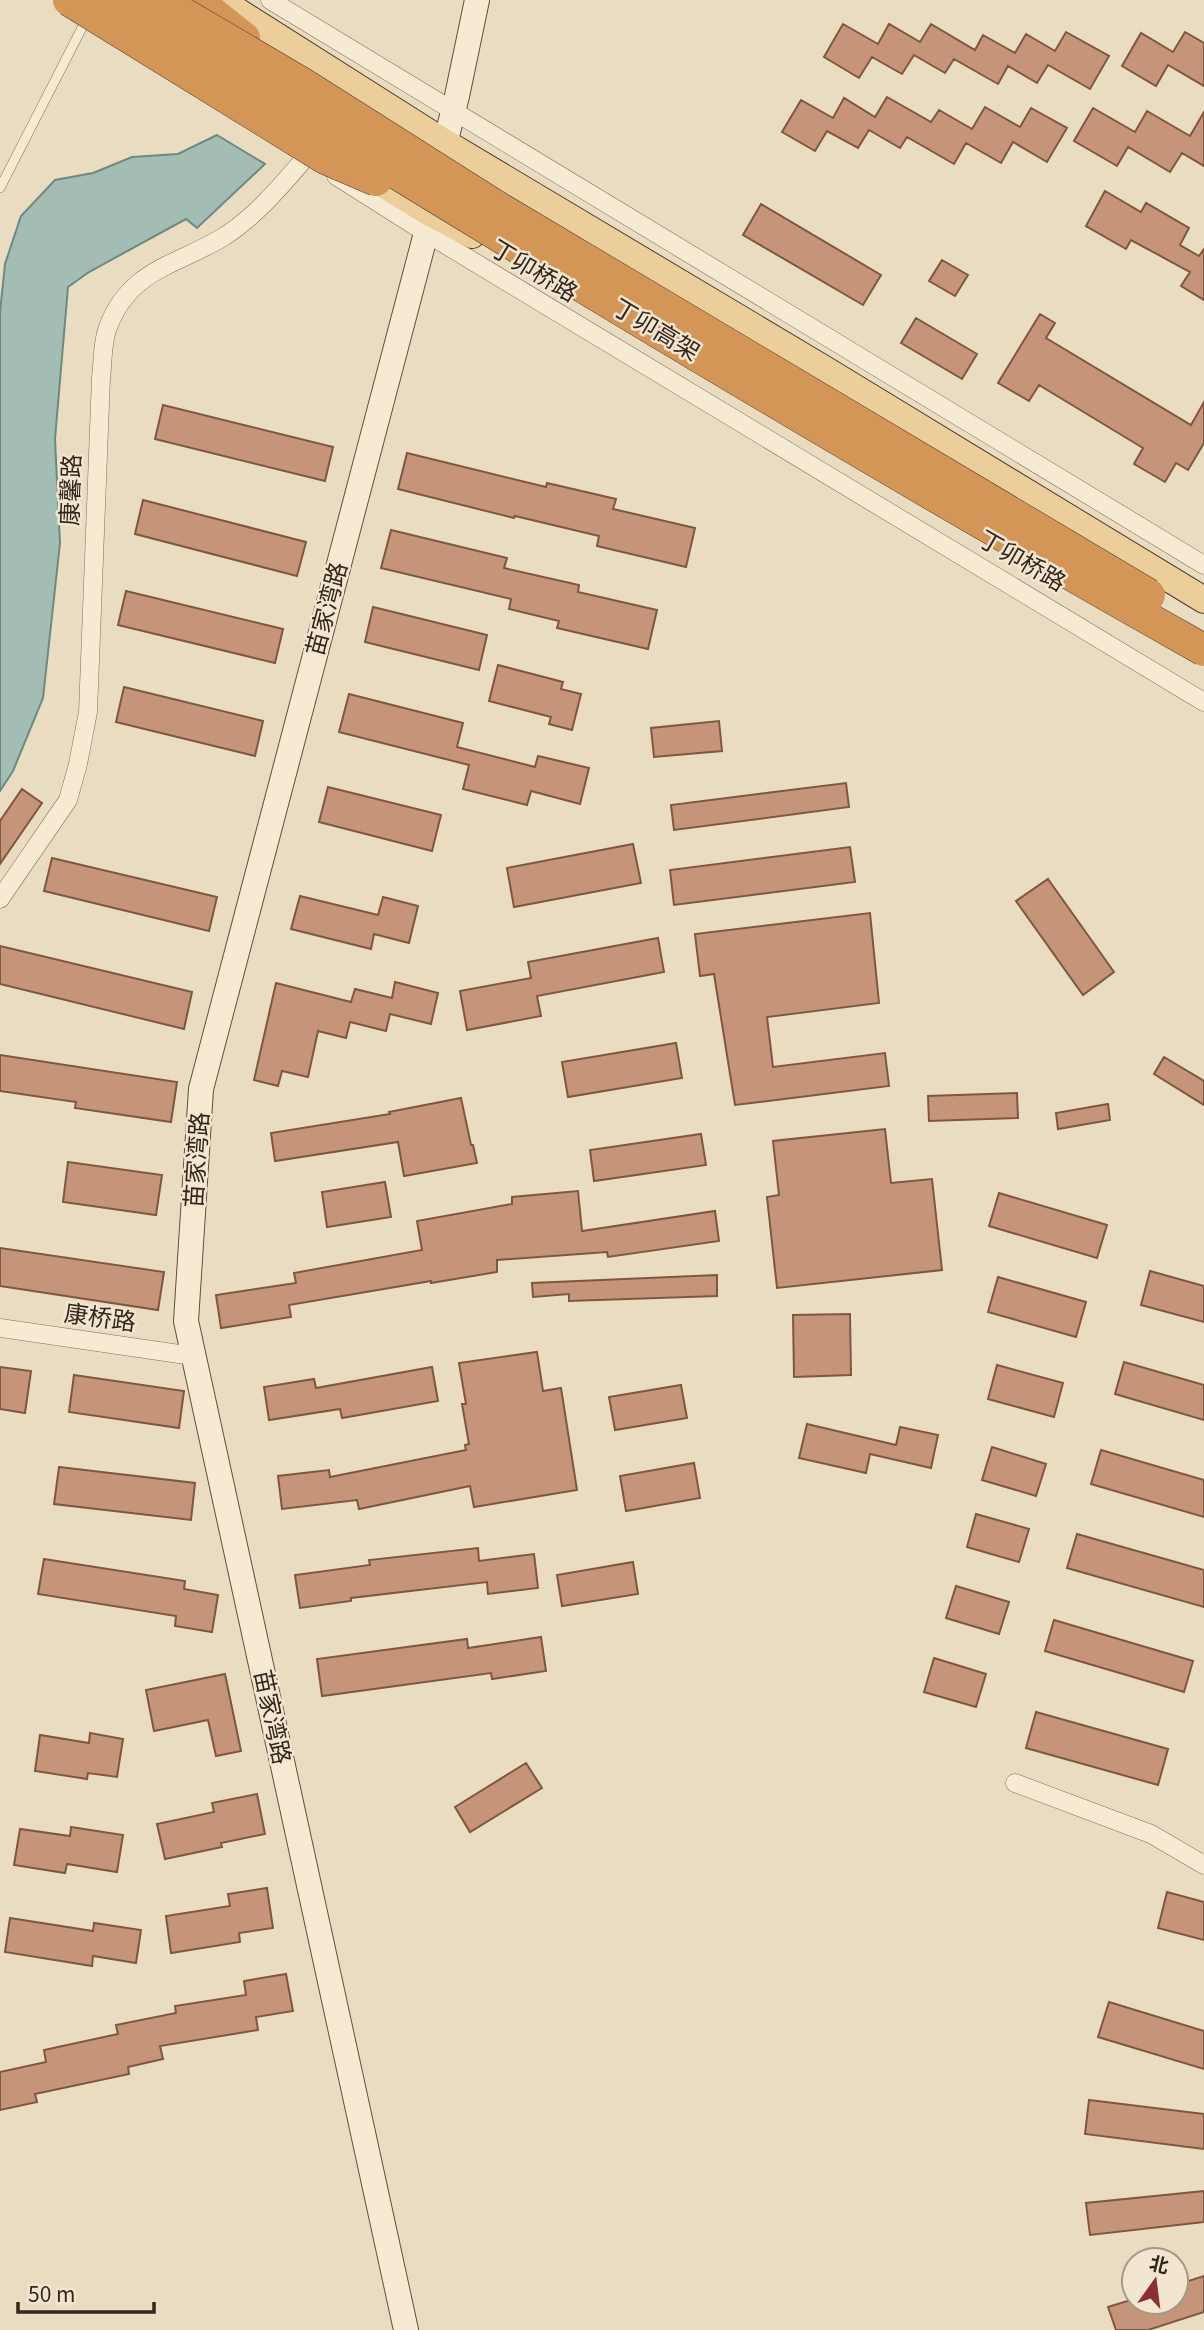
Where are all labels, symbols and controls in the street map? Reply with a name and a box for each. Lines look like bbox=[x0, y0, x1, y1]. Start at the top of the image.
street label: 丁卯桥路 bbox=[485, 229, 585, 309]
street label: 丁卯高架 bbox=[607, 288, 707, 368]
street label: 康馨路 bbox=[50, 453, 87, 527]
street label: 丁卯桥路 bbox=[973, 520, 1074, 598]
street label: 苗家湾路 bbox=[295, 557, 354, 659]
street label: 苗家湾路 bbox=[174, 1111, 215, 1209]
street label: 康桥路 bbox=[62, 1293, 138, 1338]
street label: 苗家湾路 bbox=[247, 1666, 302, 1767]
north arrow bbox=[1120, 2246, 1190, 2316]
text: 北 bbox=[1147, 2248, 1172, 2278]
scale bar bbox=[18, 2270, 154, 2314]
text: 50 m bbox=[28, 2278, 75, 2308]

